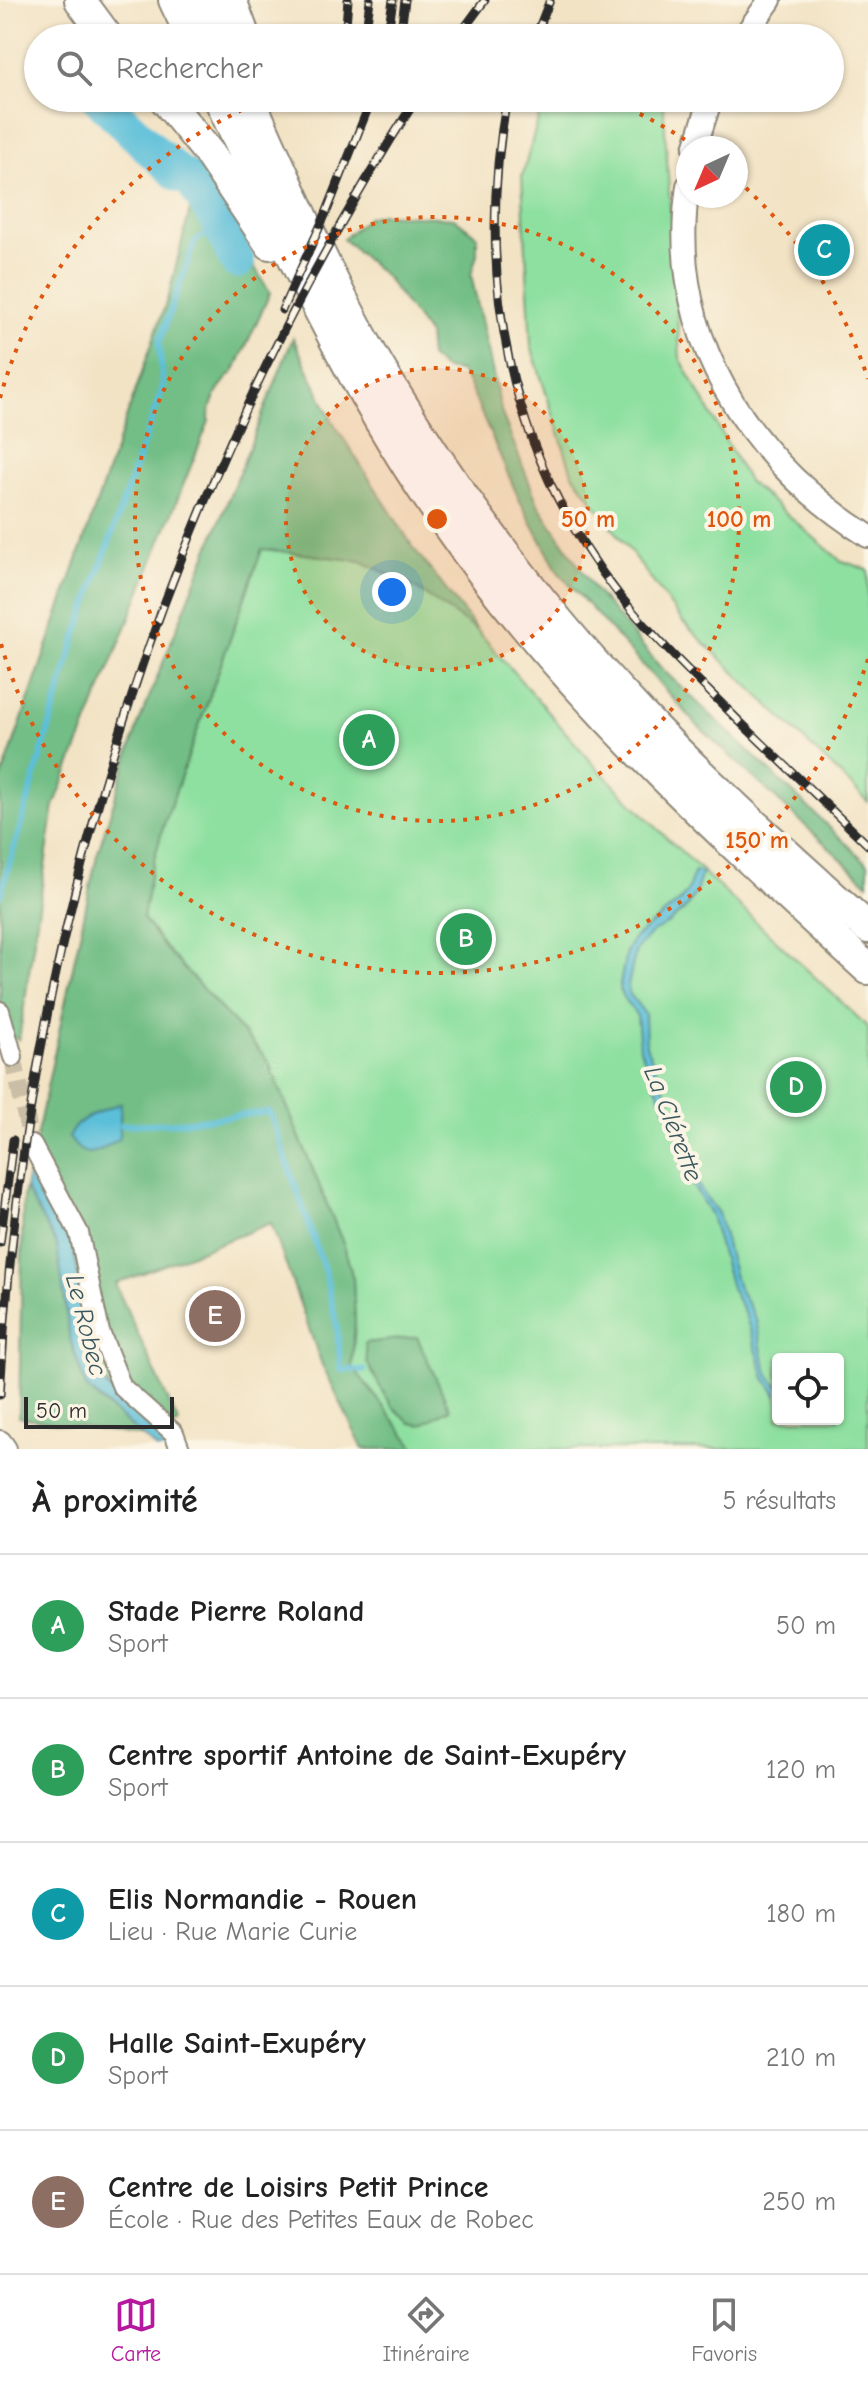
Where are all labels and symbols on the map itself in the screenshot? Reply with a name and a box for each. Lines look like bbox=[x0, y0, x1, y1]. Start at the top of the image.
north arrow bbox=[676, 136, 748, 208]
pin: C bbox=[798, 220, 850, 280]
centre of rings bbox=[423, 505, 451, 533]
text: 50 m bbox=[561, 505, 615, 533]
text: 100 m bbox=[707, 505, 771, 533]
your location bbox=[372, 572, 412, 612]
pin: A bbox=[343, 710, 395, 770]
text: 150 m bbox=[725, 826, 789, 854]
pin: B bbox=[440, 909, 492, 969]
pin: D bbox=[770, 1057, 822, 1117]
water label: La Clérette bbox=[637, 1062, 709, 1186]
water label: Le Robec bbox=[59, 1271, 113, 1379]
pin: E bbox=[189, 1286, 241, 1346]
scale bar bbox=[24, 1393, 174, 1429]

